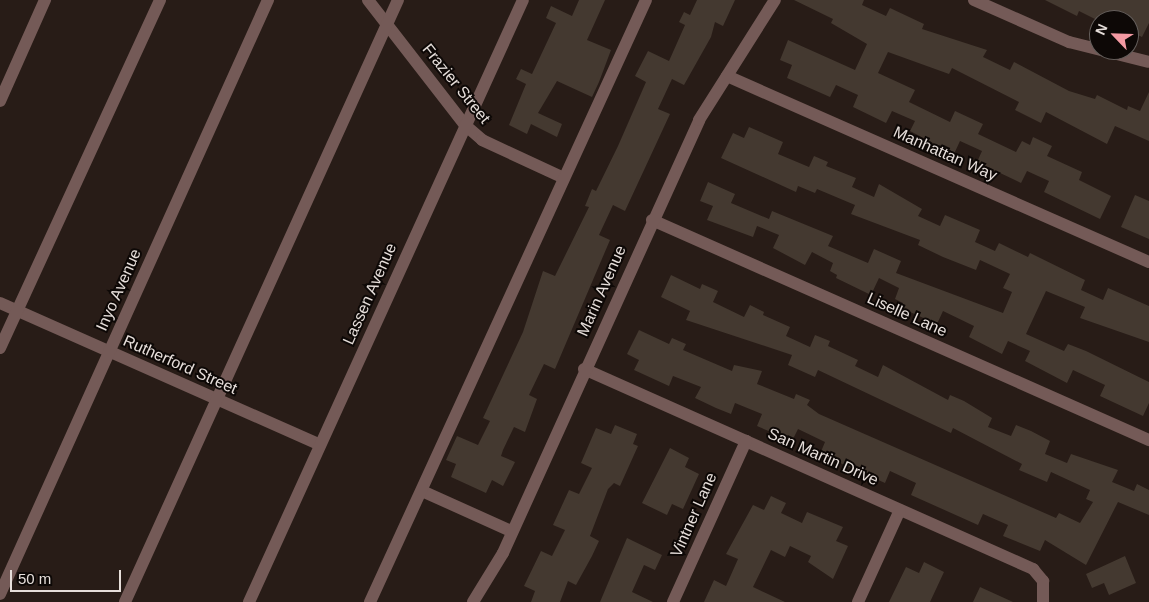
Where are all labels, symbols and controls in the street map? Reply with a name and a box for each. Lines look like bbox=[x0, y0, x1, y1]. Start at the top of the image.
north arrow bbox=[1089, 10, 1139, 60]
text: N bbox=[1092, 21, 1111, 37]
street label: Frazier Street bbox=[418, 40, 494, 128]
street label: Manhattan Way bbox=[890, 123, 1000, 185]
street label: Lassen Avenue bbox=[339, 240, 401, 348]
street label: Marin Avenue bbox=[573, 242, 631, 340]
street label: Inyo Avenue bbox=[92, 246, 146, 334]
street label: Liselle Lane bbox=[864, 289, 950, 341]
street label: Rutherford Street bbox=[120, 331, 240, 399]
street label: San Martin Drive bbox=[765, 424, 881, 490]
street label: Vintner Lane bbox=[667, 470, 721, 560]
scale bar bbox=[12, 560, 124, 592]
text: 50 m bbox=[18, 570, 51, 587]

